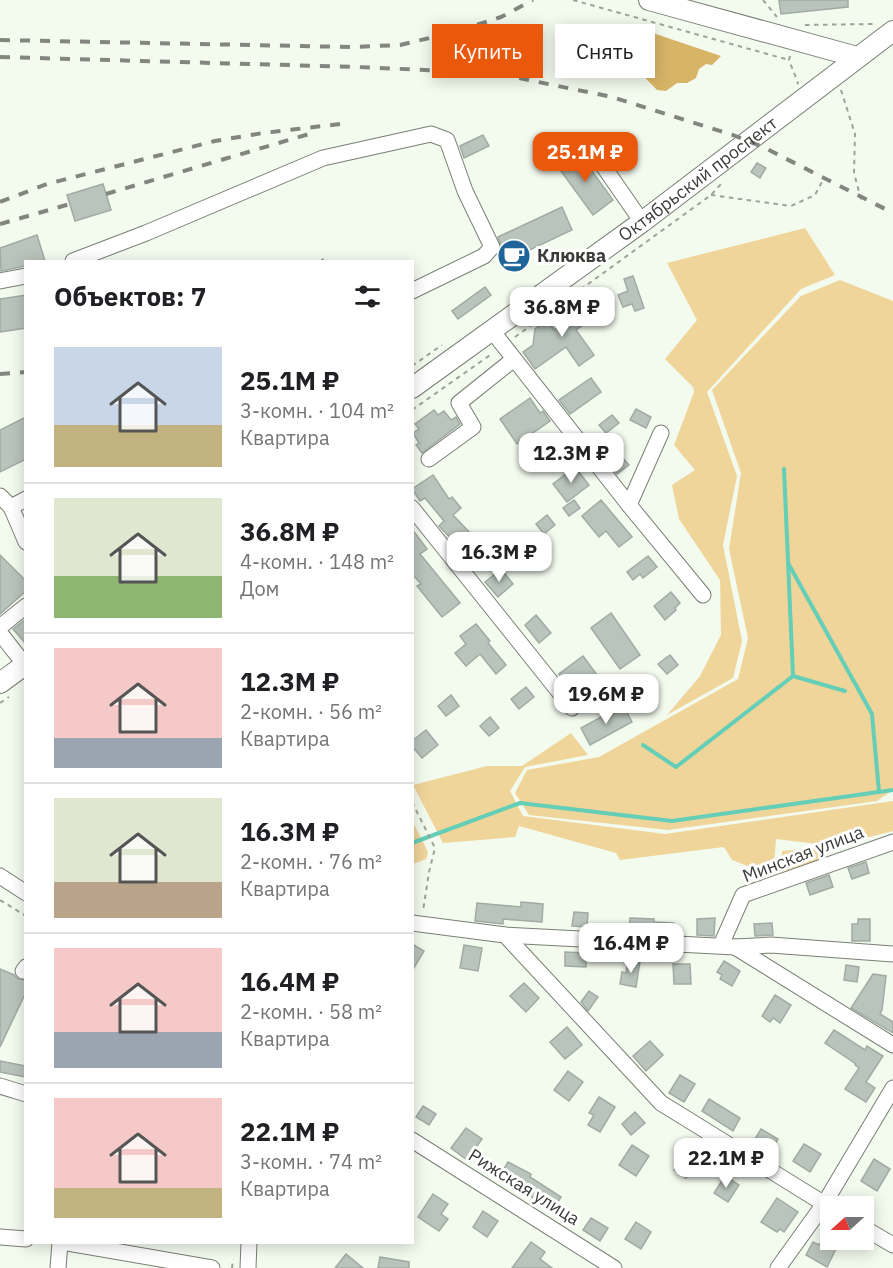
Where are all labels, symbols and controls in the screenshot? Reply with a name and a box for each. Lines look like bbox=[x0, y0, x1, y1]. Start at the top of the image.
chip: Купить bbox=[432, 24, 543, 78]
chip: Снять bbox=[555, 24, 655, 78]
street label: Октябрьский проспект bbox=[614, 111, 782, 246]
pin: 25.1M ₽ bbox=[530, 132, 640, 183]
text: 25.1M ₽ bbox=[547, 138, 623, 165]
cafe icon: Клюква bbox=[496, 238, 532, 274]
place label: Клюква bbox=[537, 244, 606, 267]
text: Объектов: 7 bbox=[54, 279, 206, 313]
icon: filters bbox=[351, 280, 384, 313]
pin: 36.8M ₽ bbox=[507, 287, 617, 338]
text: 36.8M ₽ bbox=[524, 293, 600, 320]
text: 25.1M ₽ bbox=[240, 363, 339, 397]
icon: home bbox=[102, 371, 174, 443]
text: 3-комн. · 104 m² bbox=[240, 397, 394, 424]
text: Квартира bbox=[240, 424, 330, 451]
pin: 12.3M ₽ bbox=[516, 433, 626, 484]
text: 12.3M ₽ bbox=[533, 439, 609, 466]
text: 36.8M ₽ bbox=[240, 514, 339, 548]
icon: home bbox=[102, 522, 174, 594]
pin: 16.3M ₽ bbox=[444, 532, 554, 583]
text: 16.3M ₽ bbox=[461, 538, 537, 565]
text: 4-комн. · 148 m² bbox=[240, 548, 394, 575]
text: Дом bbox=[240, 575, 280, 602]
text: 12.3M ₽ bbox=[240, 664, 339, 698]
icon: home bbox=[102, 672, 174, 744]
pin: 19.6M ₽ bbox=[551, 674, 661, 725]
text: 19.6M ₽ bbox=[568, 680, 644, 707]
text: 2-комн. · 56 m² bbox=[240, 698, 382, 725]
text: Квартира bbox=[240, 725, 330, 752]
text: 16.3M ₽ bbox=[240, 814, 339, 848]
street label: Минская улица bbox=[739, 820, 867, 887]
icon: home bbox=[102, 822, 174, 894]
text: 2-комн. · 76 m² bbox=[240, 848, 382, 875]
text: Квартира bbox=[240, 875, 330, 902]
pin: 16.4M ₽ bbox=[576, 923, 686, 974]
text: 16.4M ₽ bbox=[593, 929, 669, 956]
text: 16.4M ₽ bbox=[240, 964, 339, 998]
icon: home bbox=[102, 972, 174, 1044]
text: 2-комн. · 58 m² bbox=[240, 998, 382, 1025]
text: Квартира bbox=[240, 1025, 330, 1052]
text: 22.1M ₽ bbox=[240, 1114, 339, 1148]
icon: home bbox=[102, 1122, 174, 1194]
pin: 22.1M ₽ bbox=[671, 1138, 781, 1189]
street label: Рижская улица bbox=[464, 1143, 585, 1230]
text: 22.1M ₽ bbox=[688, 1144, 764, 1171]
text: 3-комн. · 74 m² bbox=[240, 1148, 382, 1175]
text: Квартира bbox=[240, 1175, 330, 1202]
north arrow bbox=[820, 1196, 874, 1250]
map controls bbox=[820, 1196, 874, 1250]

